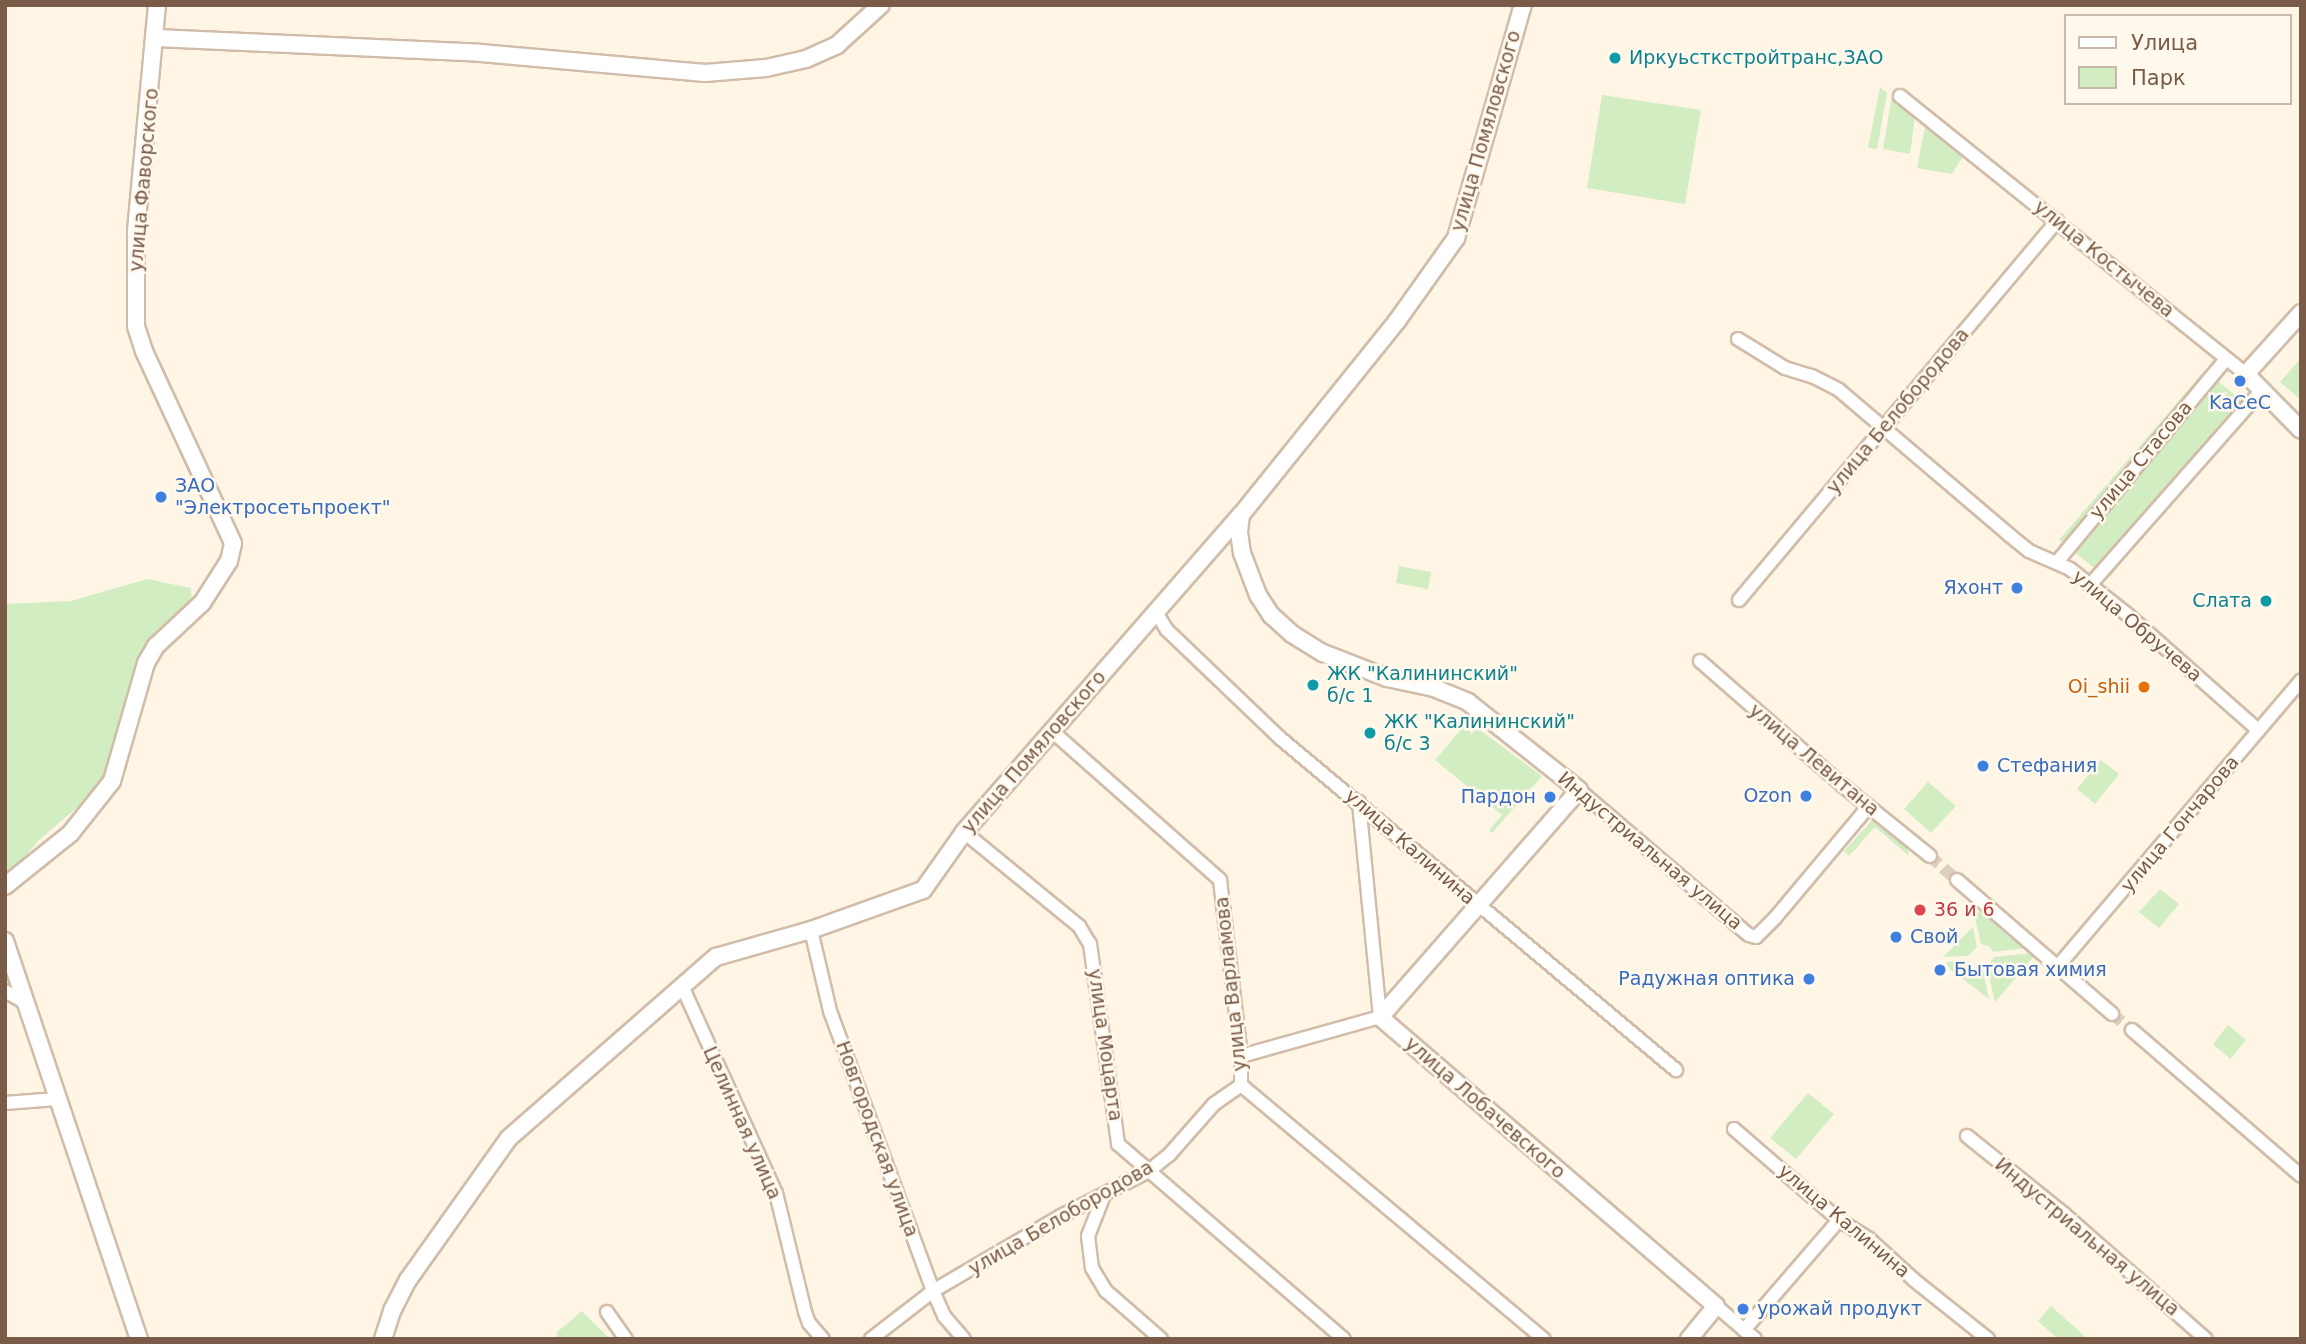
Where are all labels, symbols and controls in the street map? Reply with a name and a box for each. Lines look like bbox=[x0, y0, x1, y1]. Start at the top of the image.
legend bbox=[2064, 14, 2292, 105]
street label: улица Помяловского bbox=[1446, 28, 1526, 234]
text: Улица bbox=[2131, 31, 2198, 55]
place label: Иркуьсткстройтранс,ЗАО bbox=[1629, 47, 1884, 69]
marker: Иркуьсткстройтранс,ЗАО bbox=[1607, 50, 1623, 66]
text: Парк bbox=[2131, 66, 2186, 90]
street label: улица Фаворского bbox=[125, 87, 163, 273]
street label: улица Костычева bbox=[2029, 195, 2179, 323]
street label: улица Белобородова bbox=[1822, 323, 1974, 499]
marker: KaCeC bbox=[2232, 373, 2248, 389]
place label: KaCeC bbox=[2209, 392, 2271, 414]
street label: улица Стасова bbox=[2085, 396, 2197, 524]
place label: ЗАО "Электросетьпроект" bbox=[175, 475, 391, 519]
marker: ЗАО "Электросетьпроект" bbox=[153, 489, 169, 505]
street label: улица Обручева bbox=[2068, 565, 2206, 687]
place label: Яхонт bbox=[1943, 577, 2003, 599]
marker: Яхонт bbox=[2009, 580, 2025, 596]
place label: Слата bbox=[2192, 590, 2252, 612]
marker: Слата bbox=[2258, 593, 2274, 609]
place label: ЖК "Калининский" б/с 1 bbox=[1327, 663, 1518, 707]
street label: улица Помяловского bbox=[957, 666, 1111, 838]
place label: Oi_shii bbox=[2068, 676, 2130, 698]
marker: ЖК "Калининский" б/с 1 bbox=[1305, 677, 1321, 693]
marker: Oi_shii bbox=[2136, 679, 2152, 695]
street label: улица Левитана bbox=[1744, 699, 1884, 821]
place label: ЖК "Калининский" б/с 3 bbox=[1384, 711, 1575, 755]
marker: ЖК "Калининский" б/с 3 bbox=[1362, 725, 1378, 741]
street label: улица Гончарова bbox=[2116, 751, 2244, 897]
place label: Стефания bbox=[1997, 755, 2097, 777]
marker: Стефания bbox=[1975, 758, 1991, 774]
street label: Индустриальная улица bbox=[1553, 767, 1747, 935]
street label: улица Калинина bbox=[1340, 784, 1480, 910]
place label: Ozon bbox=[1743, 785, 1792, 807]
place label: Пардон bbox=[1461, 786, 1536, 808]
marker: Ozon bbox=[1798, 788, 1814, 804]
marker: Пардон bbox=[1542, 789, 1558, 805]
street label: улица Варламова bbox=[1210, 895, 1252, 1073]
place label: 36 и 6 bbox=[1934, 899, 1995, 921]
marker: 36 и 6 bbox=[1912, 902, 1928, 918]
place label: Свой bbox=[1910, 926, 1958, 948]
marker: Свой bbox=[1888, 929, 1904, 945]
place label: Бытовая химия bbox=[1954, 959, 2107, 981]
marker: Бытовая химия bbox=[1932, 962, 1948, 978]
street label: улица Моцарта bbox=[1083, 967, 1127, 1123]
place label: Радужная оптика bbox=[1618, 968, 1795, 990]
marker: Радужная оптика bbox=[1801, 971, 1817, 987]
street label: улица Лобачевского bbox=[1400, 1032, 1570, 1184]
street label: Новгородская улица bbox=[831, 1038, 923, 1240]
street label: Целинная улица bbox=[698, 1043, 786, 1203]
street label: Индустриальная улица bbox=[1990, 1153, 2184, 1321]
street label: улица Белобородова bbox=[965, 1156, 1157, 1280]
street label: улица Калинина bbox=[1774, 1159, 1914, 1283]
place label: урожай продукт bbox=[1757, 1298, 1922, 1320]
marker: урожай продукт bbox=[1735, 1301, 1751, 1317]

